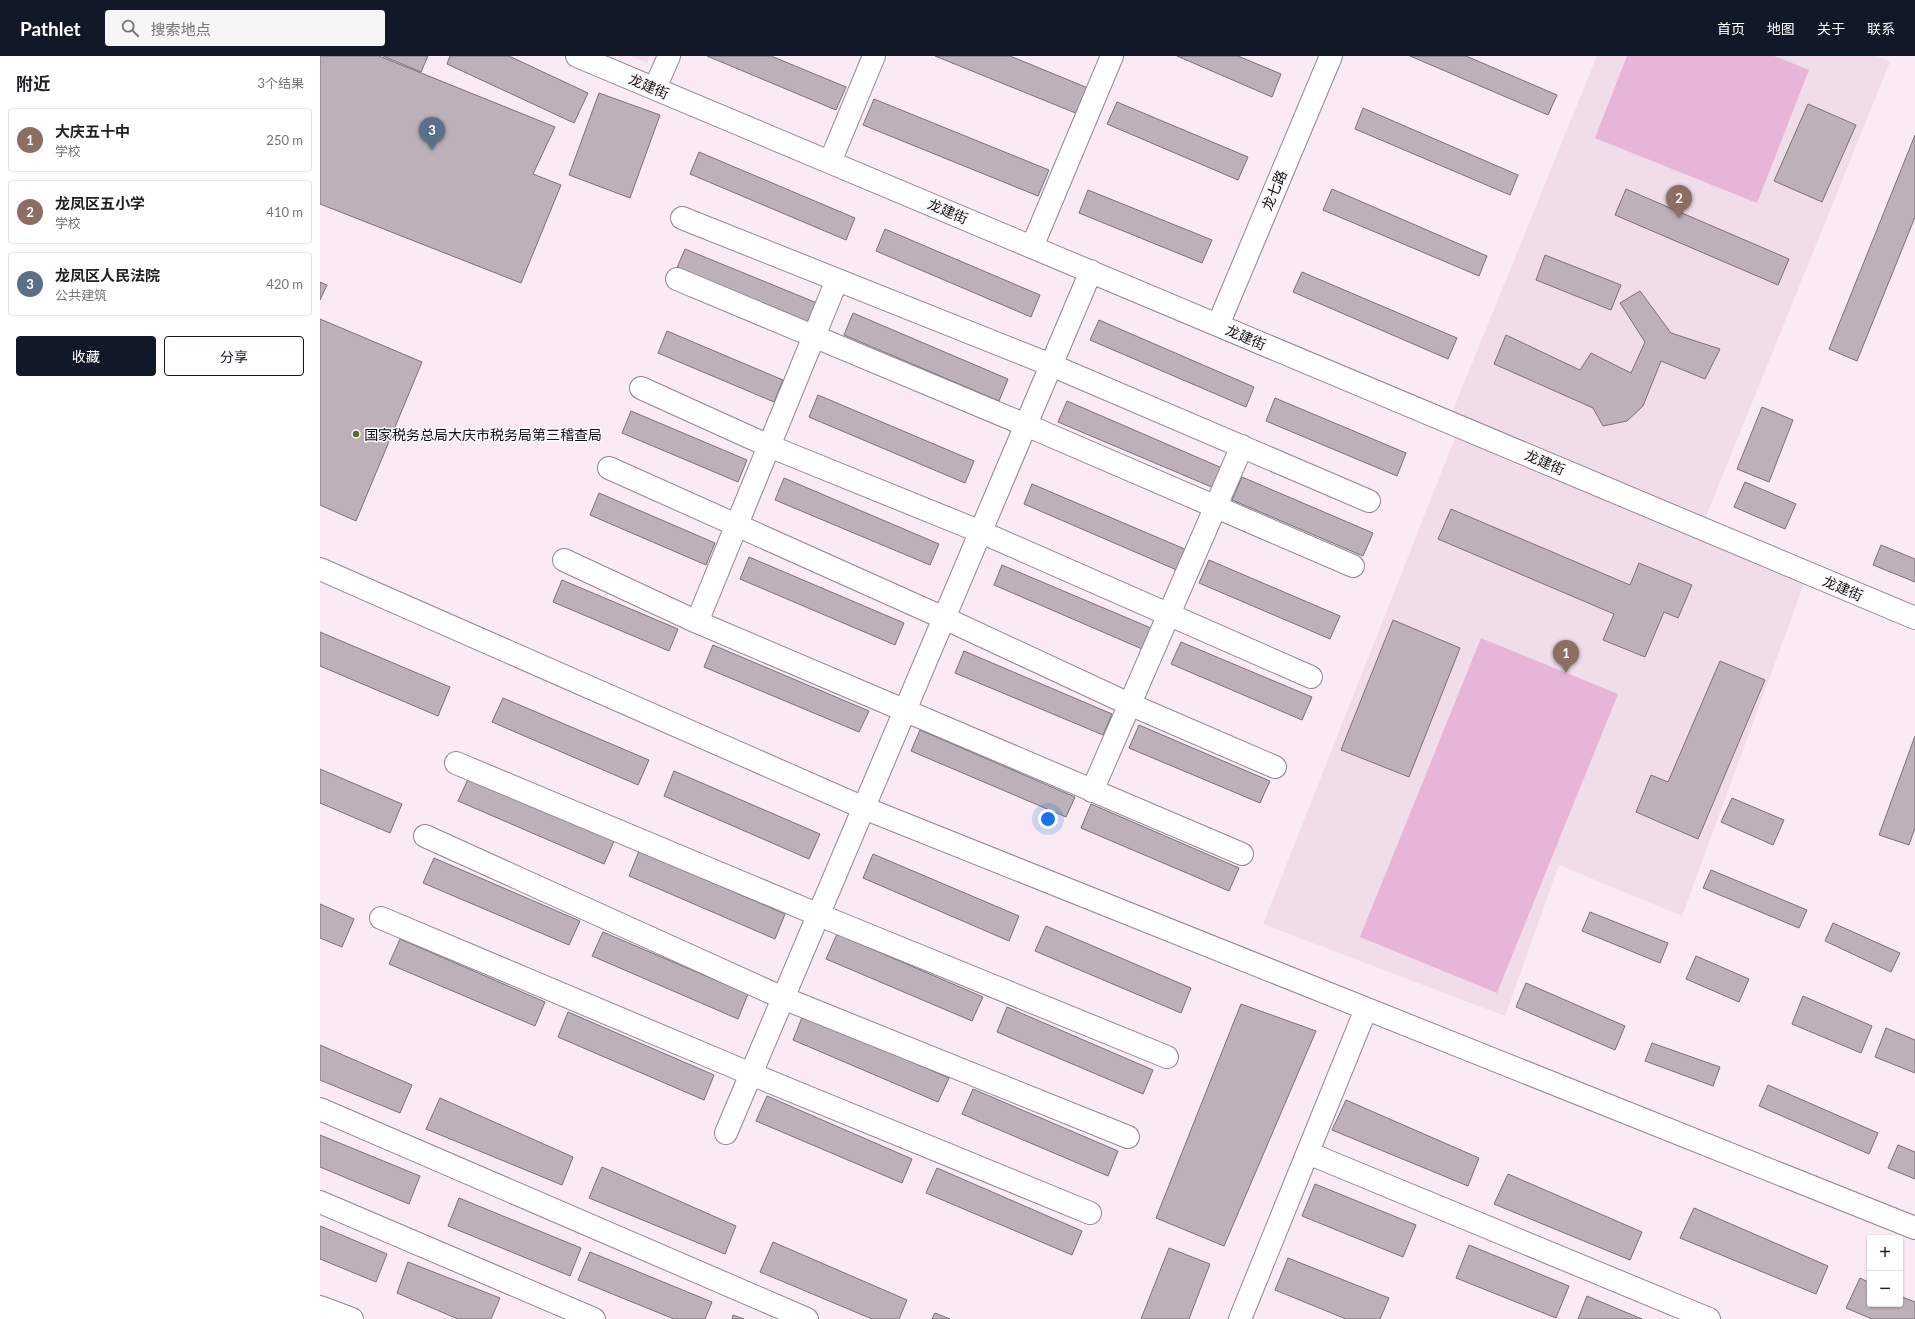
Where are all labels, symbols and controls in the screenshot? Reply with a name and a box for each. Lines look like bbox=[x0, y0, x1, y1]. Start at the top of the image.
search box bbox=[105, 10, 385, 46]
text: Pathlet bbox=[20, 17, 81, 40]
icon: search bbox=[119, 17, 141, 39]
text: 搜索地点 bbox=[151, 20, 211, 38]
text: 首页 bbox=[1717, 20, 1745, 37]
text: 地图 bbox=[1767, 20, 1795, 37]
text: 关于 bbox=[1817, 20, 1845, 37]
text: 联系 bbox=[1867, 20, 1895, 37]
street label: 龙建街 bbox=[626, 70, 672, 102]
text: 附近 bbox=[16, 73, 50, 94]
text: 3个结果 bbox=[257, 75, 304, 91]
pin: 3 bbox=[419, 117, 445, 150]
text: 大庆五十中 bbox=[55, 122, 130, 140]
text: 1 bbox=[26, 132, 34, 148]
text: 250 m bbox=[266, 132, 303, 148]
text: 学校 bbox=[55, 143, 81, 159]
street label: 龙七路 bbox=[1258, 167, 1290, 213]
pin: 2 bbox=[1666, 185, 1692, 218]
text: 龙凤区五小学 bbox=[55, 194, 145, 212]
street label: 龙建街 bbox=[925, 195, 971, 227]
text: 2 bbox=[26, 204, 34, 220]
text: 410 m bbox=[266, 204, 303, 220]
text: 学校 bbox=[55, 215, 81, 231]
text: 龙凤区人民法院 bbox=[55, 266, 160, 284]
text: 3 bbox=[26, 276, 34, 292]
text: 420 m bbox=[266, 276, 303, 292]
text: 公共建筑 bbox=[55, 287, 107, 303]
street label: 龙建街 bbox=[1223, 321, 1269, 353]
button: 收藏 bbox=[16, 336, 156, 376]
button: 分享 bbox=[164, 336, 304, 376]
place label: 国家税务总局大庆市税务局第三稽查局 bbox=[364, 426, 602, 443]
marker: 国家税务总局大庆市税务局第三稽查局 bbox=[351, 429, 361, 439]
street label: 龙建街 bbox=[1522, 446, 1568, 478]
street label: 龙建街 bbox=[1820, 572, 1866, 604]
pin: 1 bbox=[1553, 640, 1579, 673]
your location bbox=[1038, 809, 1058, 829]
map controls bbox=[1867, 1235, 1903, 1307]
button: + bbox=[1867, 1235, 1903, 1271]
button: − bbox=[1867, 1271, 1903, 1307]

